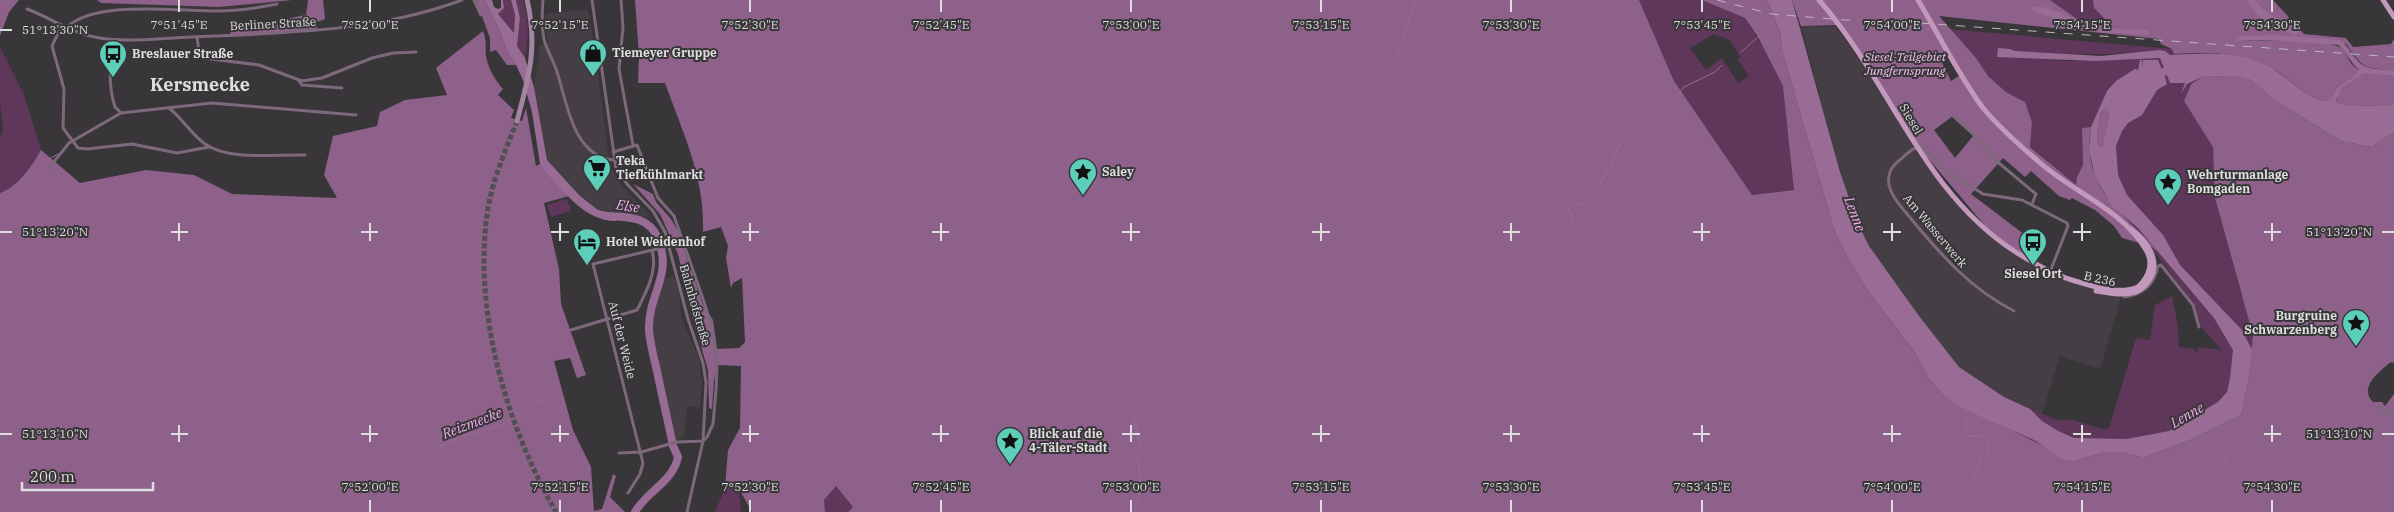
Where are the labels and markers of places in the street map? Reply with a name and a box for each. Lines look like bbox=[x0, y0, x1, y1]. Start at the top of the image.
shop icon: Tiemeyer Gruppe bbox=[578, 38, 608, 77]
bus stop icon: Breslauer Straße bbox=[98, 39, 128, 78]
place label: Tiemeyer Gruppe bbox=[612, 45, 717, 60]
place label: Breslauer Straße bbox=[132, 46, 234, 61]
supermarket icon: Teka Tiefkühlmarkt bbox=[582, 153, 612, 192]
place label: Teka Tiefkühlmarkt bbox=[616, 153, 704, 182]
place icon: Saley bbox=[1068, 157, 1098, 196]
place label: Saley bbox=[1102, 164, 1134, 179]
place icon: Wehrturmanlage Bomgaden bbox=[2153, 167, 2183, 206]
place label: Wehrturmanlage Bomgaden bbox=[2187, 167, 2289, 196]
hotel icon: Hotel Weidenhof bbox=[572, 227, 602, 266]
bus stop icon: Siesel Ort bbox=[2018, 227, 2048, 266]
place label: Hotel Weidenhof bbox=[606, 234, 706, 249]
place label: Siesel Ort bbox=[2004, 266, 2062, 281]
place label: Burgruine Schwarzenberg bbox=[2244, 308, 2337, 337]
place icon: Burgruine Schwarzenberg bbox=[2341, 308, 2371, 347]
place icon: Blick auf die 4-Täler-Stadt bbox=[995, 426, 1025, 465]
place label: Blick auf die 4-Täler-Stadt bbox=[1029, 426, 1108, 455]

